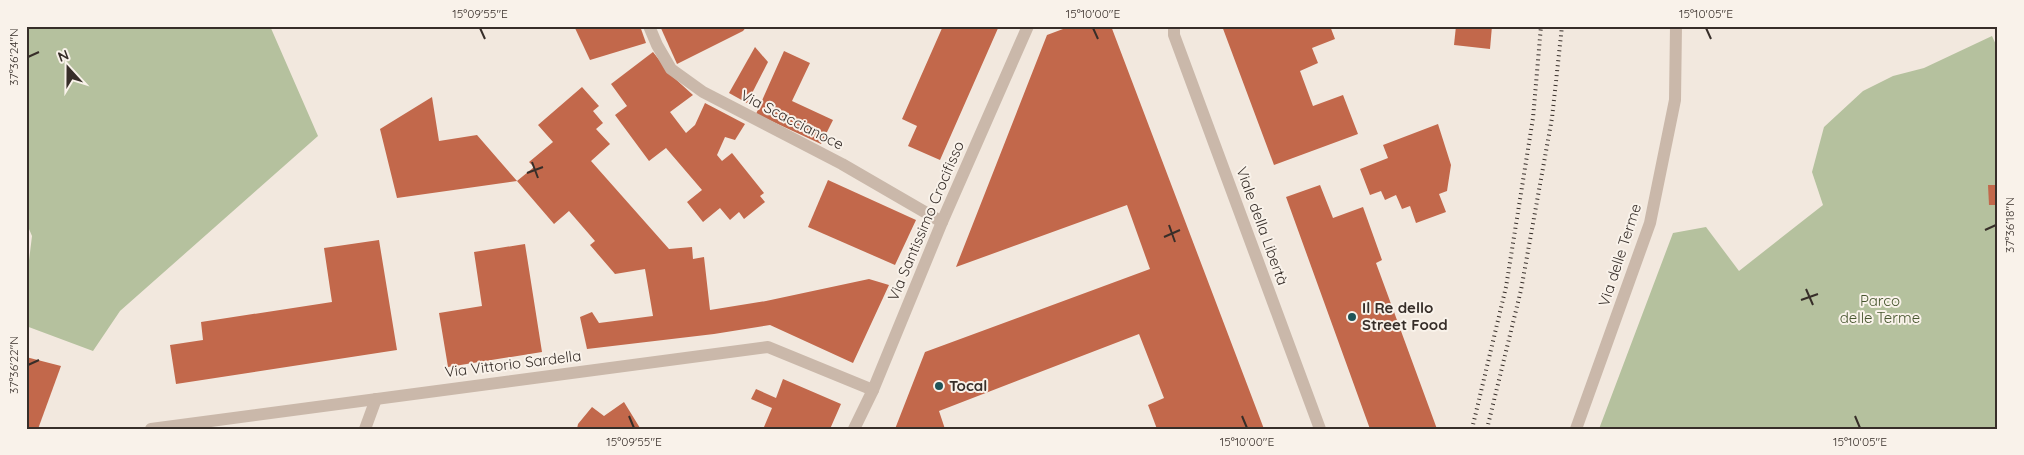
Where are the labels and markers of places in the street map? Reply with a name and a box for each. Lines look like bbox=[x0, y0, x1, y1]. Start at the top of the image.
place label: Il Re dello Street Food bbox=[1362, 298, 1448, 334]
marker: Il Re dello Street Food bbox=[1346, 311, 1358, 323]
place label: Tocal bbox=[949, 376, 987, 395]
marker: Tocal bbox=[933, 380, 945, 392]

